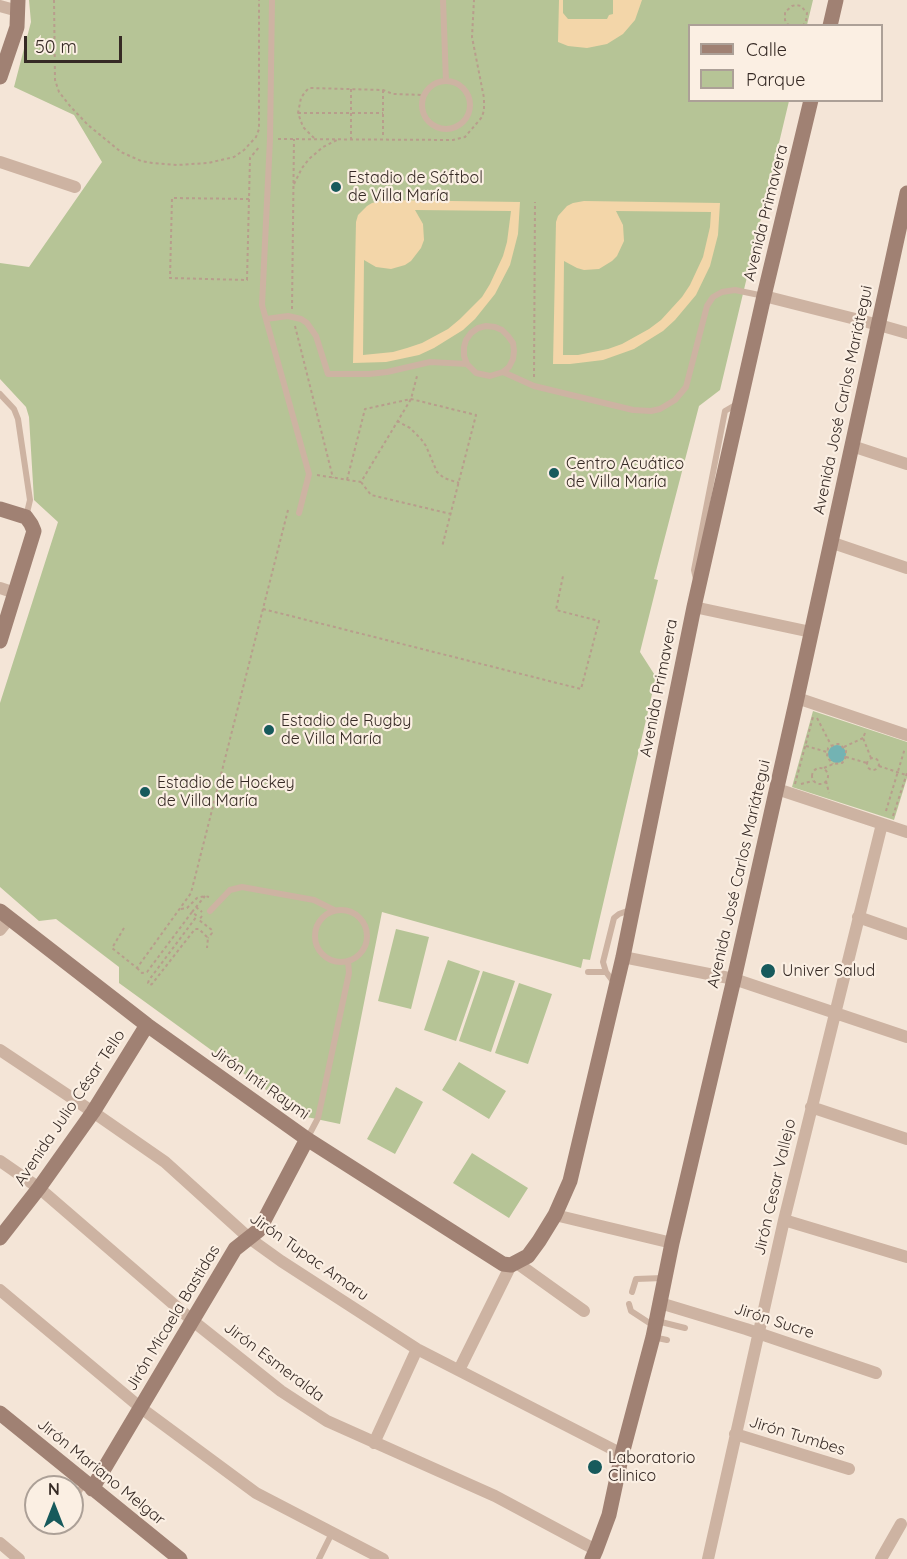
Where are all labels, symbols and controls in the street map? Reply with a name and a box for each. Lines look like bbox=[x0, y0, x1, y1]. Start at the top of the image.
scale bar bbox=[27, 24, 124, 62]
legend bbox=[688, 24, 883, 102]
text: 50 m bbox=[35, 35, 77, 58]
text: Calle bbox=[746, 38, 787, 61]
text: Parque bbox=[746, 68, 805, 91]
street label: Avenida Primavera bbox=[740, 143, 792, 283]
place label: Estadio de Sóftbol de Villa María bbox=[348, 168, 483, 206]
marker: Estadio de Sóftbol de Villa María bbox=[329, 180, 343, 194]
street label: Avenida José Carlos Mariátegui bbox=[809, 284, 877, 516]
place label: Centro Acuático de Villa María bbox=[566, 454, 684, 492]
marker: Centro Acuático de Villa María bbox=[547, 466, 561, 480]
street label: Avenida Primavera bbox=[636, 617, 682, 759]
place label: Estadio de Rugby de Villa María bbox=[281, 711, 411, 749]
marker: Estadio de Rugby de Villa María bbox=[262, 723, 276, 737]
street label: Avenida José Carlos Mariátegui bbox=[703, 758, 775, 990]
place label: Estadio de Hockey de Villa María bbox=[157, 773, 295, 811]
marker: Estadio de Hockey de Villa María bbox=[138, 785, 152, 799]
place label: Univer Salud bbox=[782, 961, 875, 981]
marker: Univer Salud bbox=[759, 962, 777, 980]
street label: Avenida Julio César Tello bbox=[11, 1026, 129, 1190]
street label: Jirón Inti Raymi bbox=[207, 1042, 313, 1124]
street label: Jirón Cesar Vallejo bbox=[750, 1117, 800, 1257]
street label: Jirón Tupac Amaru bbox=[246, 1209, 372, 1305]
street label: Jirón Micaela Bastidas bbox=[122, 1242, 224, 1394]
street label: Jirón Sucre bbox=[731, 1299, 817, 1343]
street label: Jirón Esmeralda bbox=[220, 1318, 328, 1406]
street label: Jirón Tumbes bbox=[747, 1412, 847, 1460]
street label: Jirón Mariano Melgar bbox=[33, 1414, 169, 1530]
place label: Laboratorio Clinico bbox=[608, 1448, 695, 1486]
marker: Laboratorio Clinico bbox=[586, 1458, 604, 1476]
north arrow bbox=[24, 1475, 84, 1535]
text: N bbox=[48, 1479, 60, 1499]

